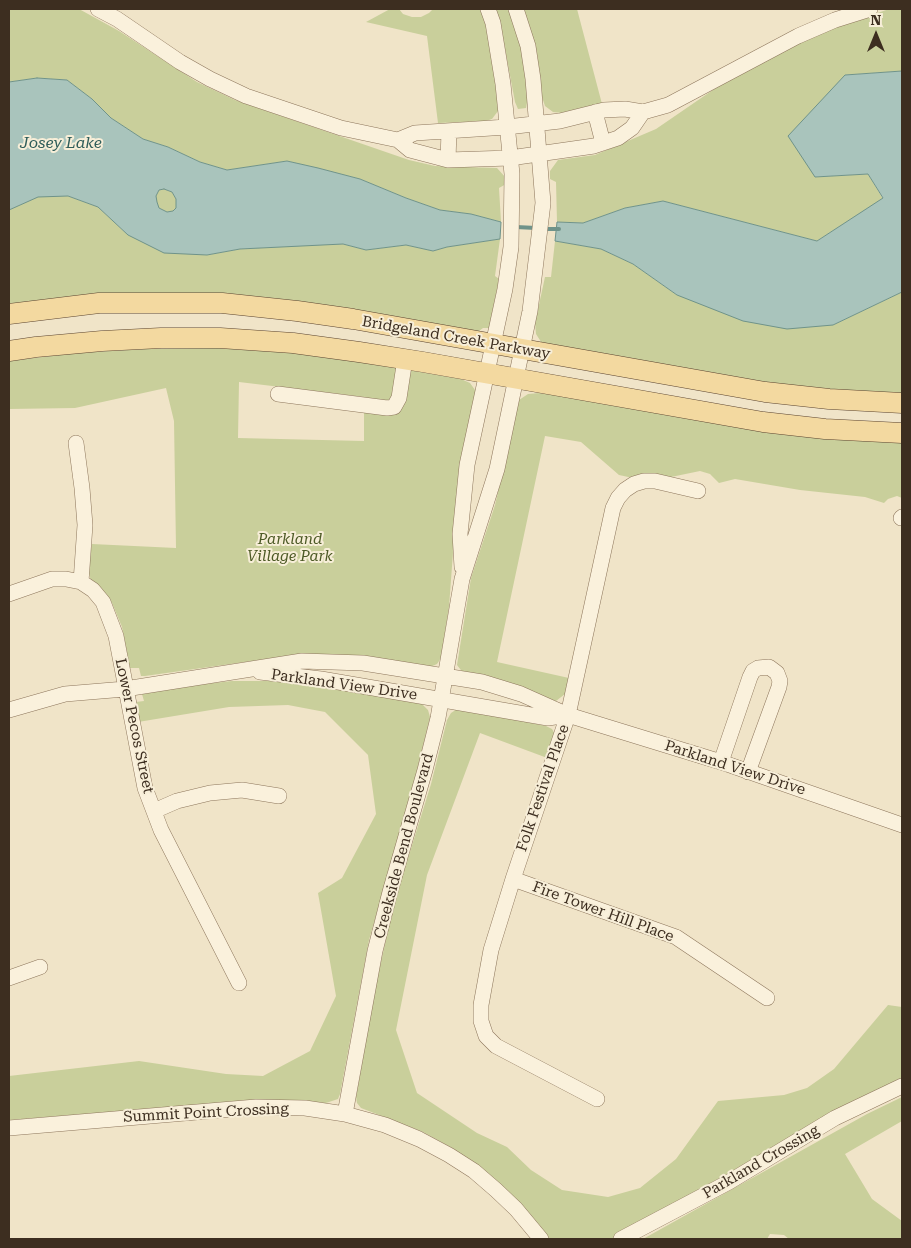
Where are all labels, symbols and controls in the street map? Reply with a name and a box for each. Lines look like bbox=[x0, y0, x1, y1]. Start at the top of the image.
north arrow bbox=[851, 10, 901, 60]
text: N bbox=[871, 12, 881, 28]
water label: Josey Lake bbox=[20, 133, 102, 153]
street label: Bridgeland Creek Parkway bbox=[360, 313, 552, 363]
park label: Parkland Village Park bbox=[247, 531, 333, 566]
street label: Lower Pecos Street bbox=[111, 657, 157, 795]
street label: Parkland View Drive bbox=[270, 666, 418, 704]
street label: Folk Festival Place bbox=[513, 722, 573, 854]
street label: Parkland View Drive bbox=[662, 737, 808, 799]
street label: Creekside Bend Boulevard bbox=[371, 751, 437, 941]
street label: Fire Tower Hill Place bbox=[530, 878, 676, 946]
street label: Summit Point Crossing bbox=[123, 1100, 289, 1126]
street label: Parkland Crossing bbox=[699, 1121, 823, 1203]

